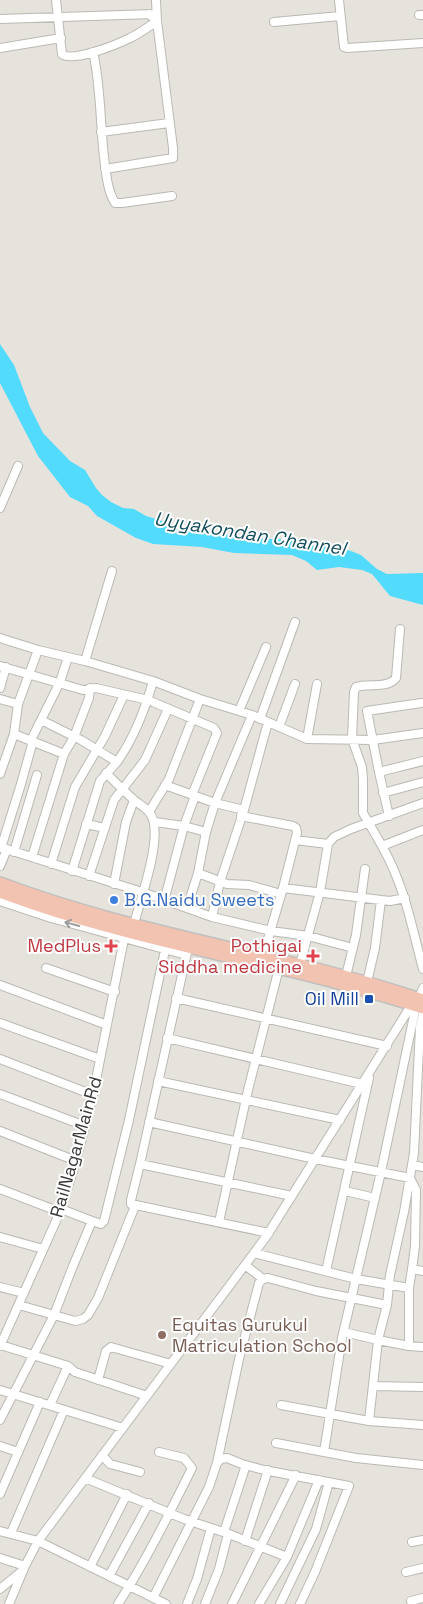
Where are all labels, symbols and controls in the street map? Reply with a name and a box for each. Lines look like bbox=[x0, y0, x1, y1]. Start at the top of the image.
water label: Uyyakondan Channel bbox=[152, 506, 350, 561]
place label: B.G.Naidu Sweets bbox=[124, 888, 274, 911]
marker: B.G.Naidu Sweets bbox=[108, 894, 120, 906]
one-way arrow bbox=[64, 919, 80, 928]
place label: MedPlus bbox=[27, 934, 101, 957]
place label: Pothigai Siddha medicine bbox=[158, 934, 302, 978]
marker: MedPlus bbox=[105, 940, 117, 952]
marker: Pothigai Siddha medicine bbox=[306, 949, 320, 963]
place label: Oil Mill bbox=[305, 987, 359, 1010]
marker: Oil Mill bbox=[363, 993, 375, 1005]
street label: RailNagarMainRd bbox=[44, 1074, 107, 1220]
place label: Equitas Gurukul Matriculation School bbox=[172, 1313, 352, 1357]
marker: Equitas Gurukul Matriculation School bbox=[156, 1329, 168, 1341]

